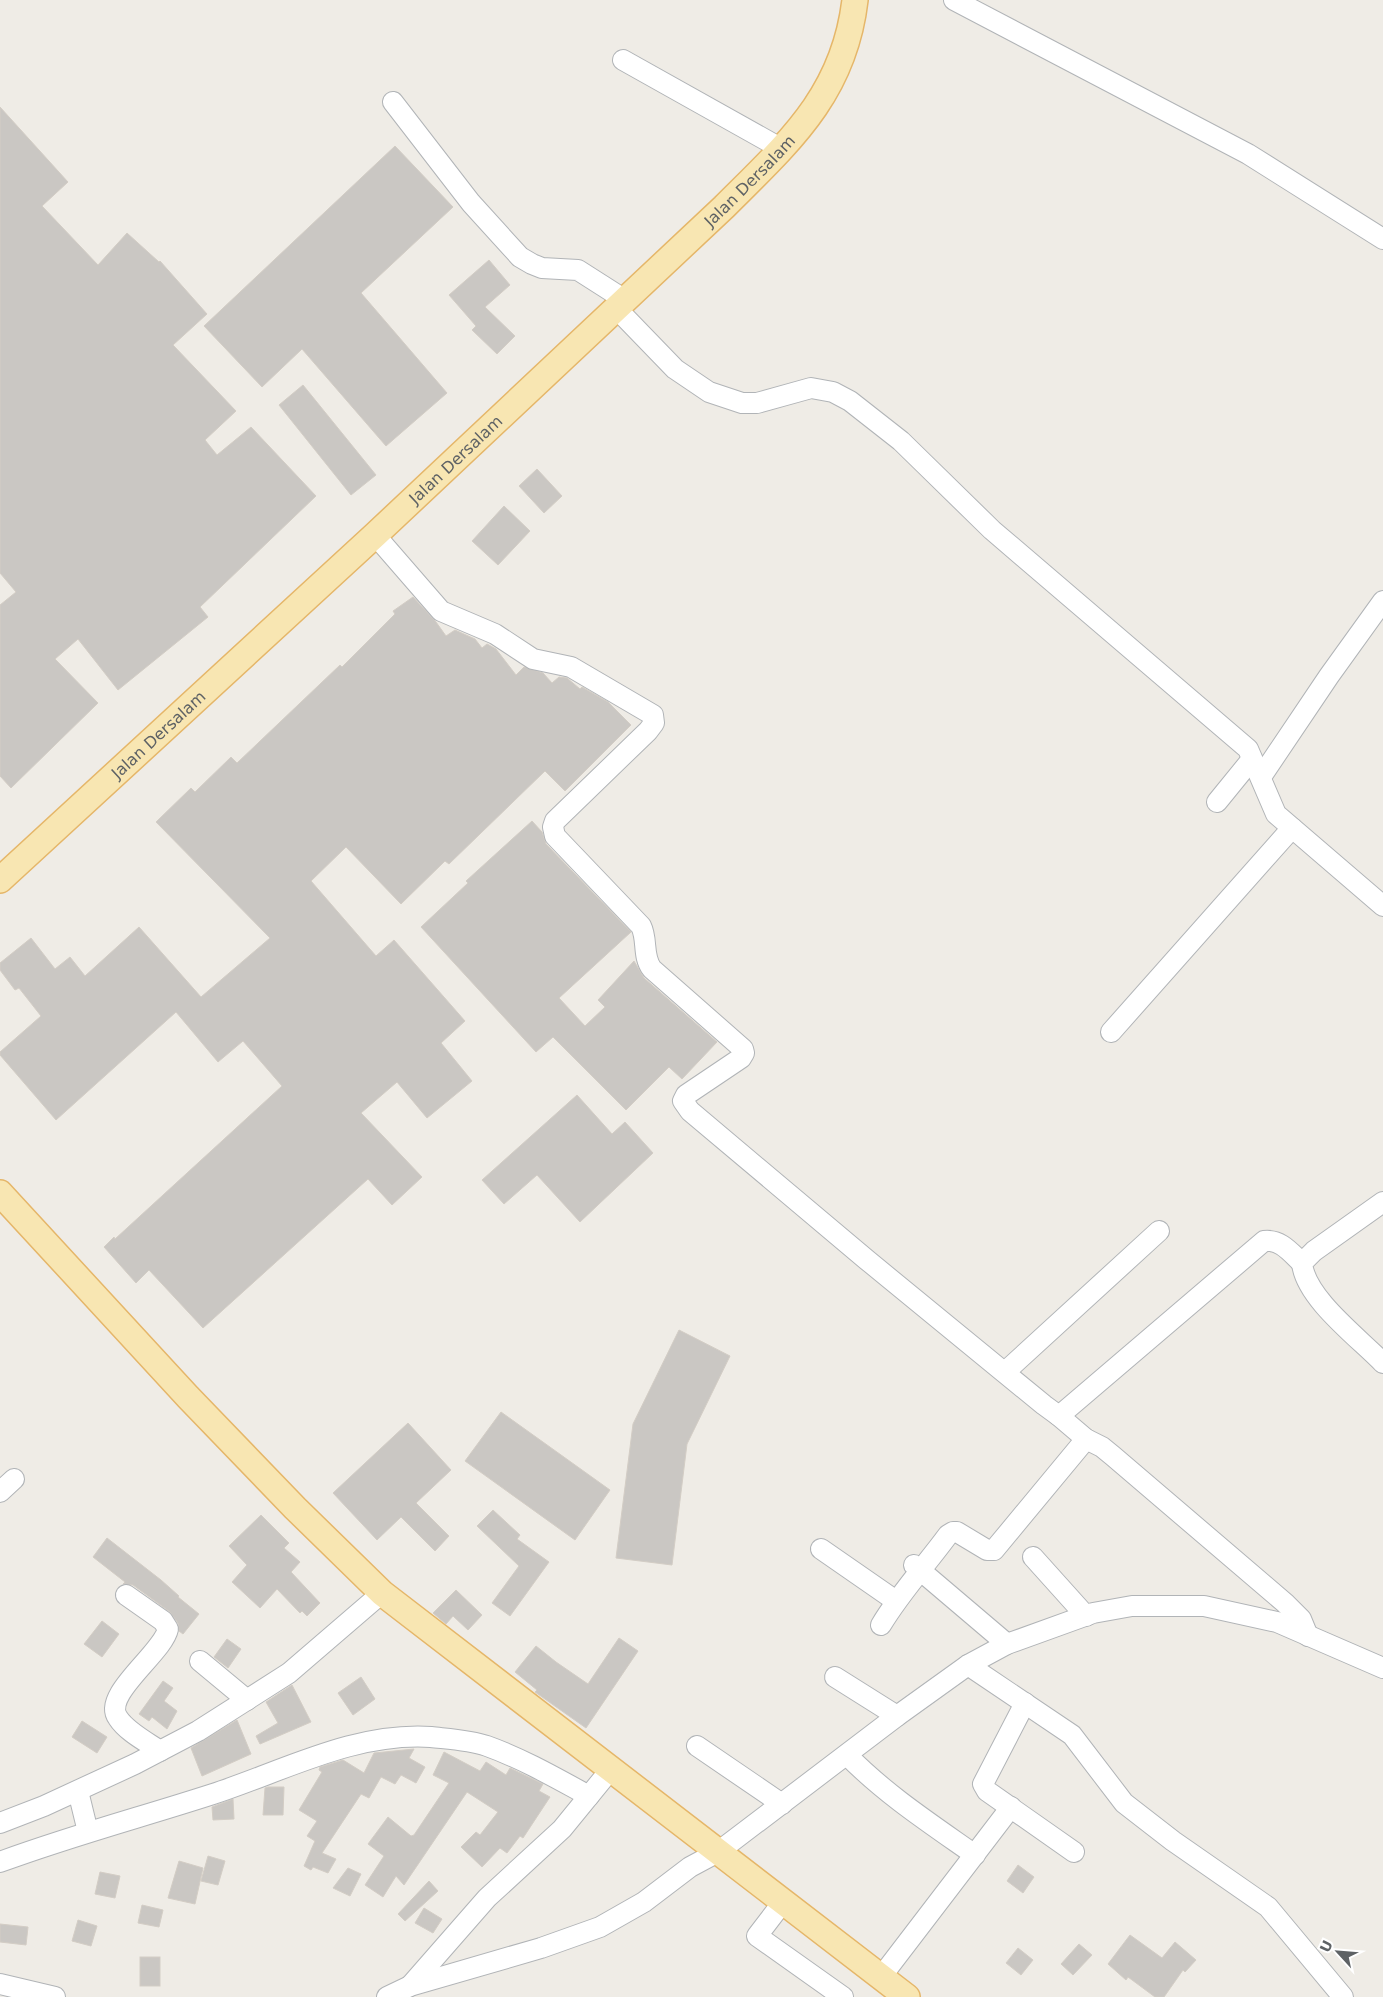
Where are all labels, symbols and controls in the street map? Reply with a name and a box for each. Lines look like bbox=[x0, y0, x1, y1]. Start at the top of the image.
street label: Jalan Dersalam bbox=[699, 131, 799, 231]
street label: Jalan Dersalam bbox=[404, 411, 506, 508]
street label: Jalan Dersalam bbox=[107, 687, 209, 783]
north arrow bbox=[1313, 1927, 1363, 1977]
text: U bbox=[1317, 1938, 1336, 1955]

